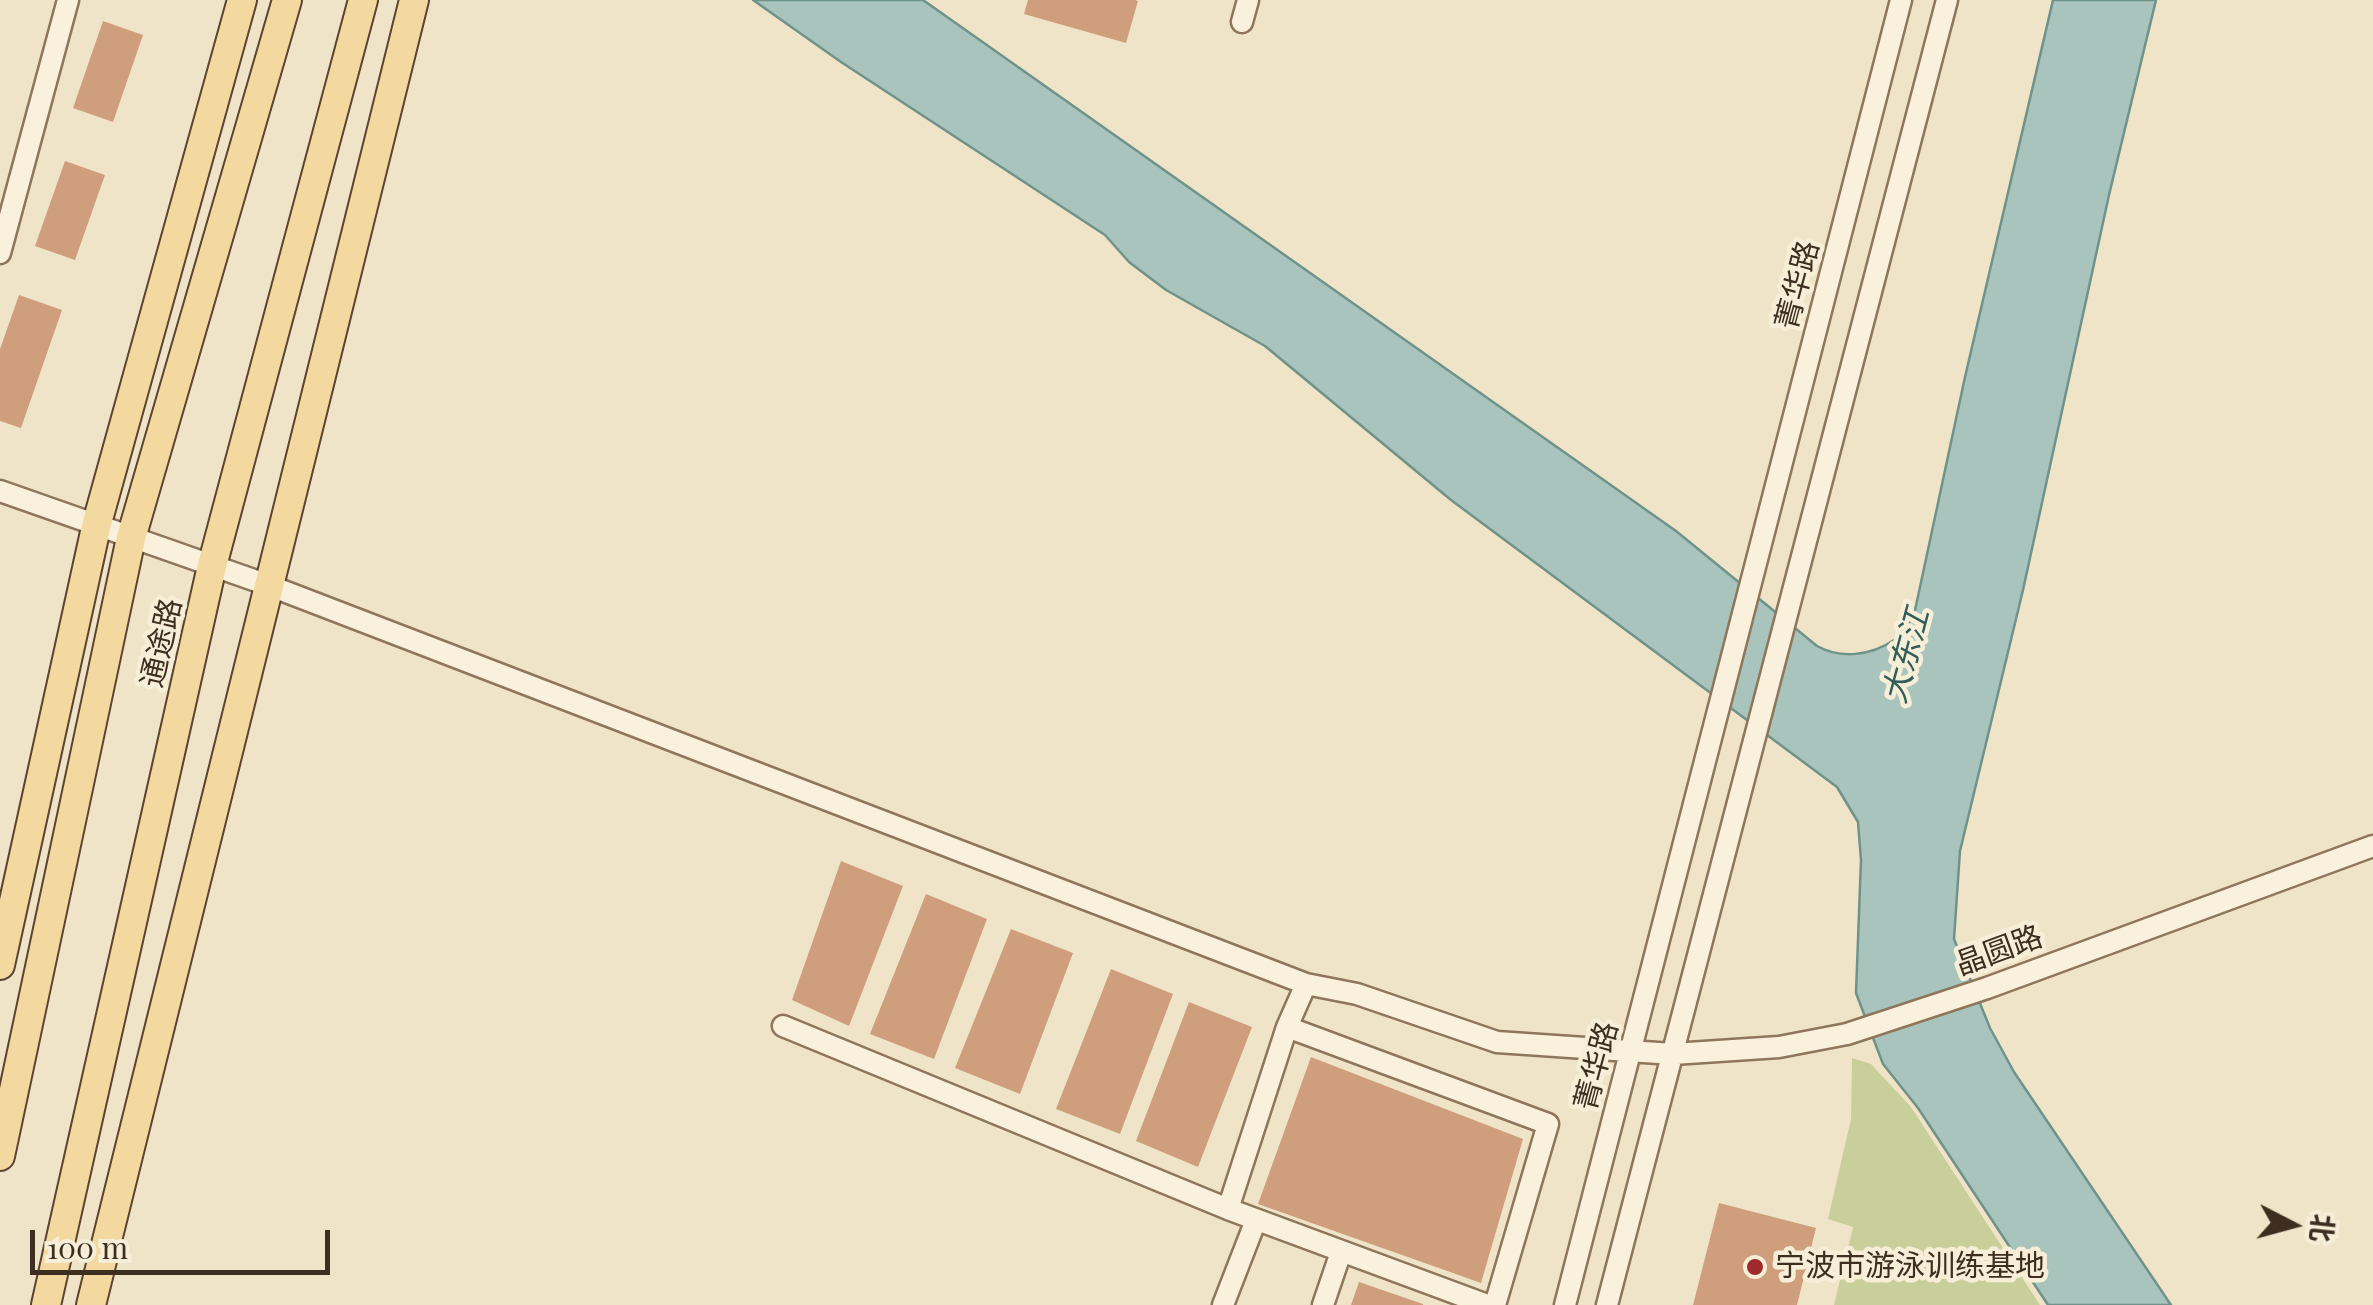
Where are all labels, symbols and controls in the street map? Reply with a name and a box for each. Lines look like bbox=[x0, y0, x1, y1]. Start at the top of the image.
street label: 菁华路 bbox=[1769, 237, 1827, 333]
street label: 通途路 bbox=[134, 595, 190, 691]
water label: 大东江 bbox=[1876, 605, 1938, 707]
street label: 晶圆路 bbox=[1951, 919, 2047, 983]
street label: 菁华路 bbox=[1568, 1018, 1626, 1114]
north arrow bbox=[2243, 1175, 2343, 1275]
scale bar bbox=[35, 1210, 335, 1272]
text: 北 bbox=[2303, 1212, 2343, 1244]
text: 100 m bbox=[47, 1227, 128, 1267]
place label: 宁波市游泳训练基地 bbox=[1775, 1249, 2045, 1285]
marker: 宁波市游泳训练基地 bbox=[1744, 1256, 1766, 1278]

